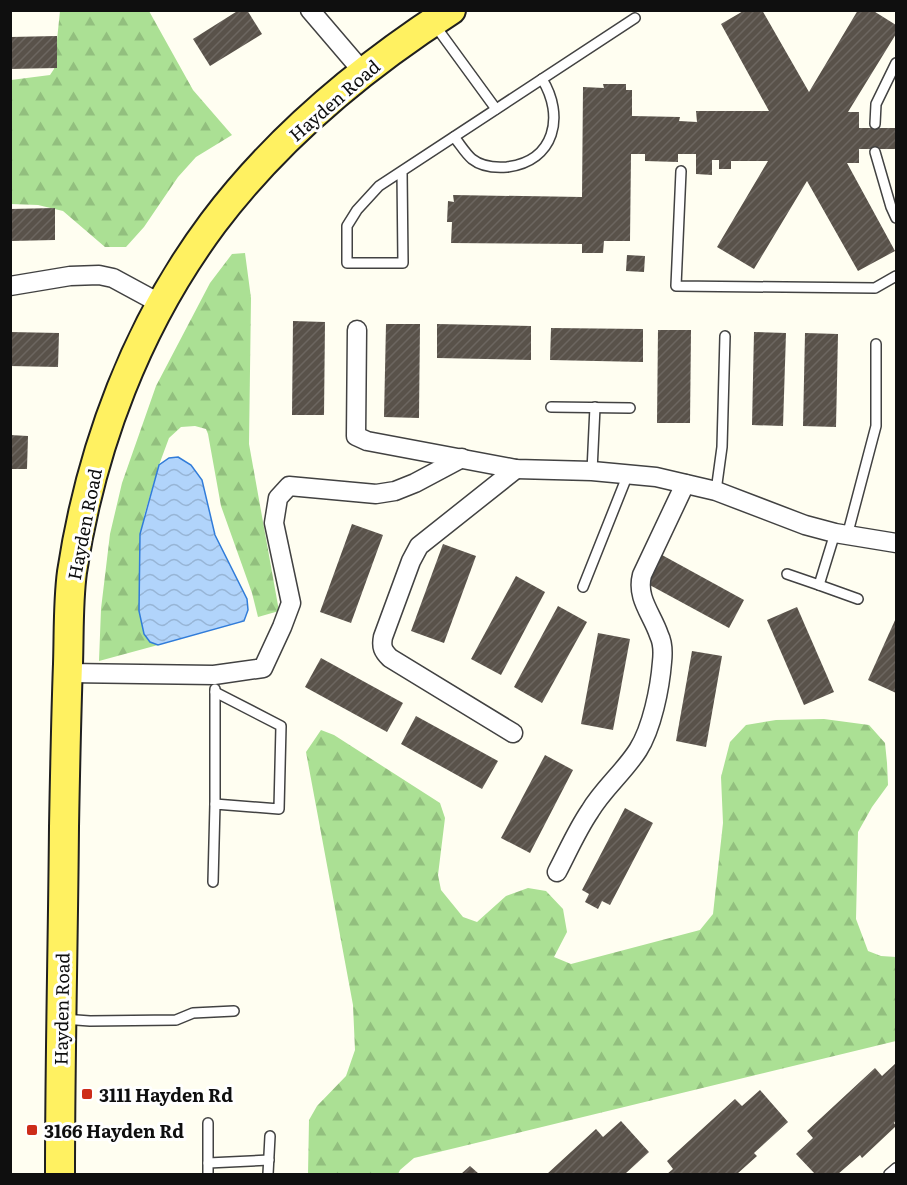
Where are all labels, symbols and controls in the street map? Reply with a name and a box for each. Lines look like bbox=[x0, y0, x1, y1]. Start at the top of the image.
street label: Hayden Road bbox=[282, 53, 386, 147]
street label: Hayden Road bbox=[60, 466, 108, 582]
street label: Hayden Road bbox=[47, 952, 75, 1066]
place label: 3111 Hayden Rd bbox=[99, 1081, 233, 1108]
marker: 3111 Hayden Rd bbox=[80, 1087, 94, 1101]
place label: 3166 Hayden Rd bbox=[44, 1117, 184, 1144]
marker: 3166 Hayden Rd bbox=[25, 1123, 39, 1137]

